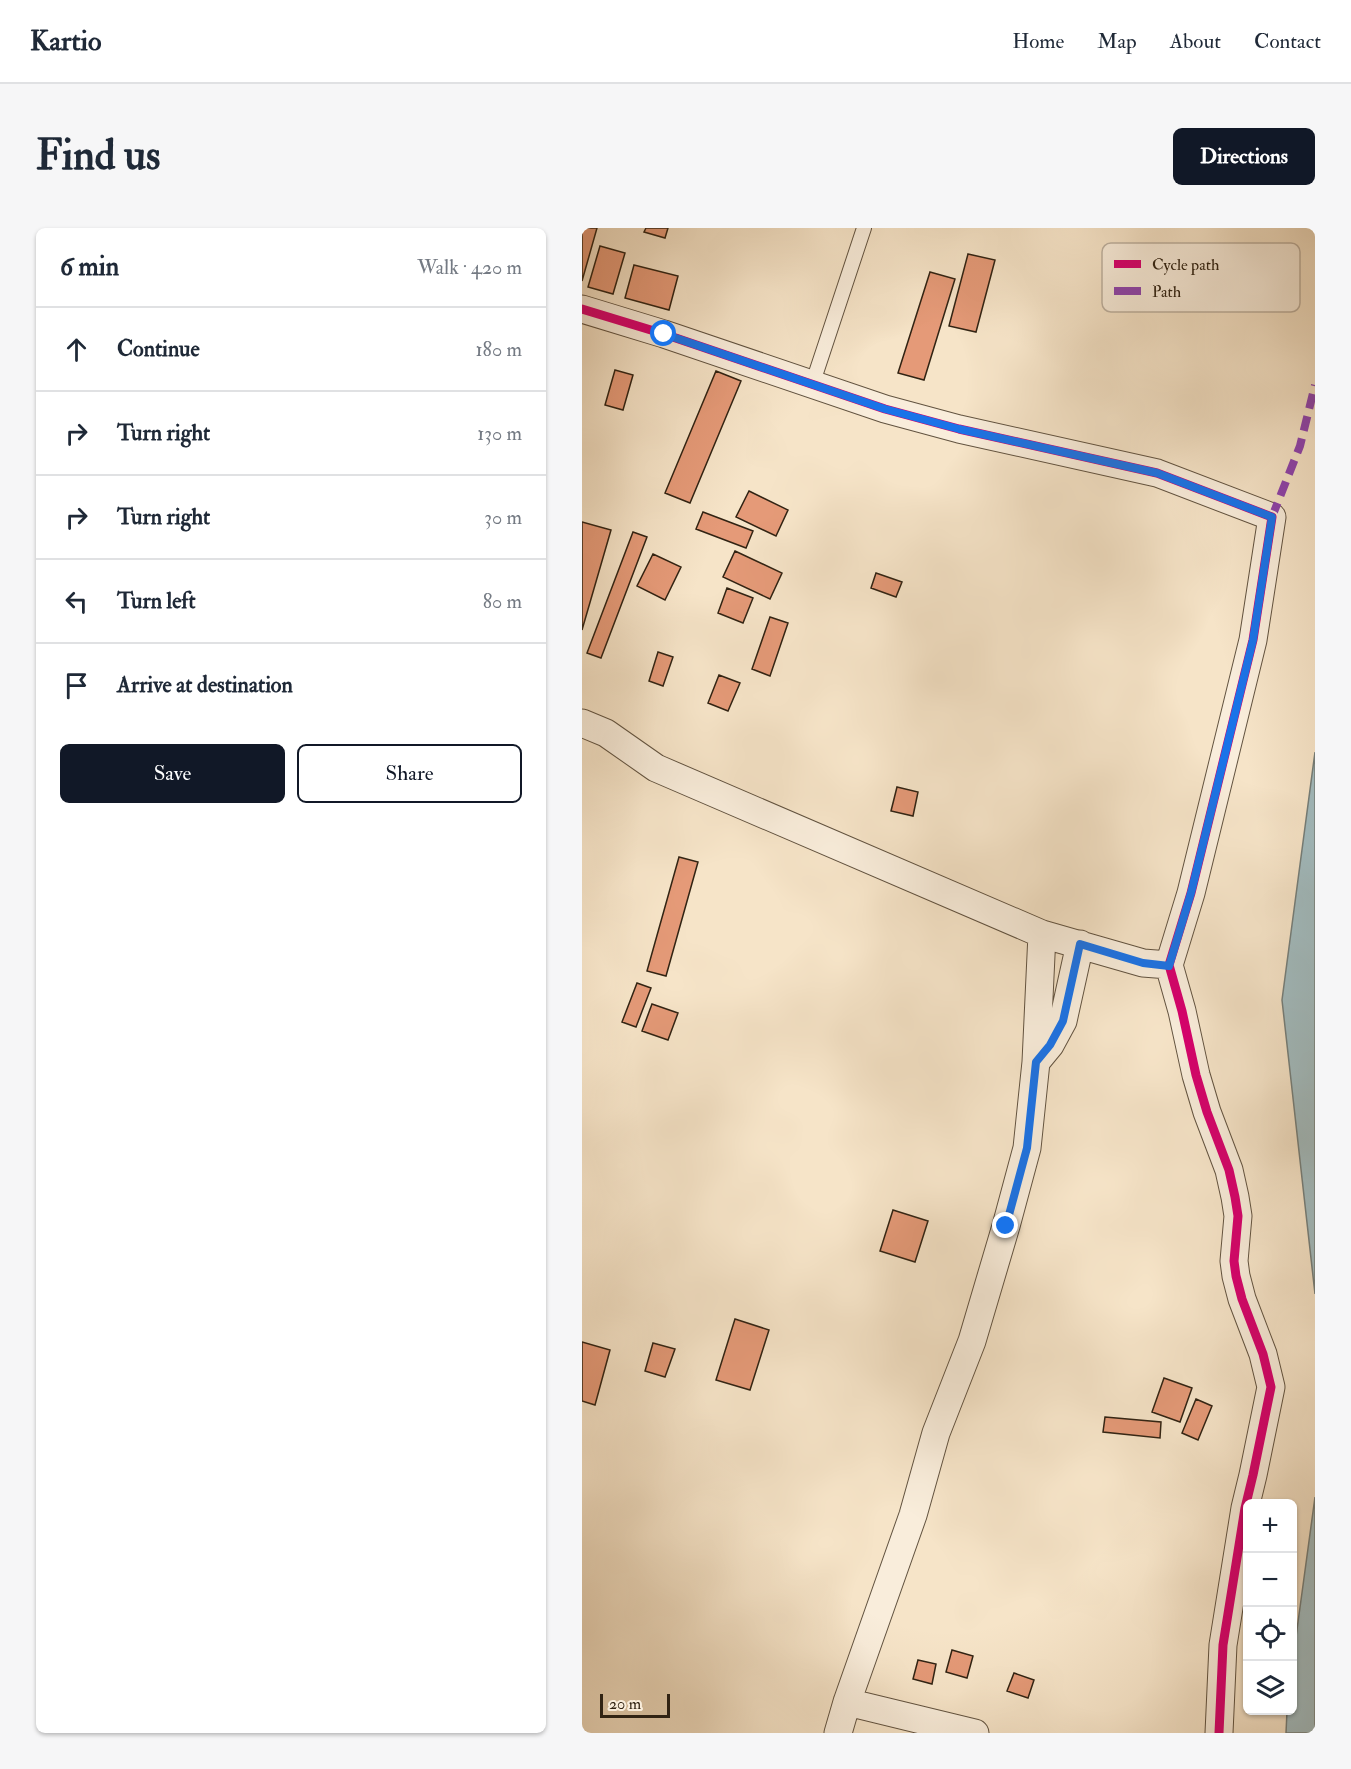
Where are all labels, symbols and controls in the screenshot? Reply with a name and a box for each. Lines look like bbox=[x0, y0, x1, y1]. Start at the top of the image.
text: Kartio bbox=[30, 24, 101, 59]
text: Home bbox=[1012, 28, 1064, 55]
text: Map bbox=[1097, 28, 1137, 55]
text: About bbox=[1170, 28, 1221, 55]
text: Contact bbox=[1254, 28, 1321, 55]
button: Directions bbox=[1173, 128, 1315, 185]
text: Find us bbox=[36, 130, 160, 182]
legend bbox=[1102, 243, 1300, 312]
text: 6 min bbox=[60, 251, 119, 283]
text: Walk · 420 m bbox=[417, 255, 522, 280]
text: Cycle path bbox=[1152, 255, 1220, 276]
text: Path bbox=[1152, 282, 1182, 302]
route start bbox=[650, 320, 676, 346]
icon: ahead bbox=[60, 333, 93, 366]
text: Continue bbox=[117, 335, 200, 363]
text: 180 m bbox=[475, 337, 522, 362]
icon: right bbox=[60, 417, 93, 450]
text: Turn right bbox=[117, 419, 210, 447]
text: 130 m bbox=[477, 421, 522, 446]
icon: right bbox=[60, 501, 93, 534]
text: Turn right bbox=[117, 503, 210, 531]
text: 30 m bbox=[484, 505, 522, 530]
icon: left bbox=[60, 585, 93, 618]
text: Turn left bbox=[117, 587, 196, 615]
text: 80 m bbox=[483, 589, 522, 614]
icon: arrive bbox=[60, 669, 93, 702]
text: Arrive at destination bbox=[117, 671, 293, 699]
button: Save bbox=[60, 744, 285, 803]
button: Share bbox=[297, 744, 522, 803]
route end bbox=[992, 1212, 1018, 1238]
map controls bbox=[1243, 1499, 1297, 1715]
button: + bbox=[1243, 1499, 1297, 1553]
button: − bbox=[1243, 1553, 1297, 1607]
button: locate bbox=[1243, 1607, 1297, 1661]
button: layers bbox=[1243, 1661, 1297, 1715]
scale bar bbox=[600, 1691, 670, 1718]
text: 20 m bbox=[609, 1694, 641, 1714]

